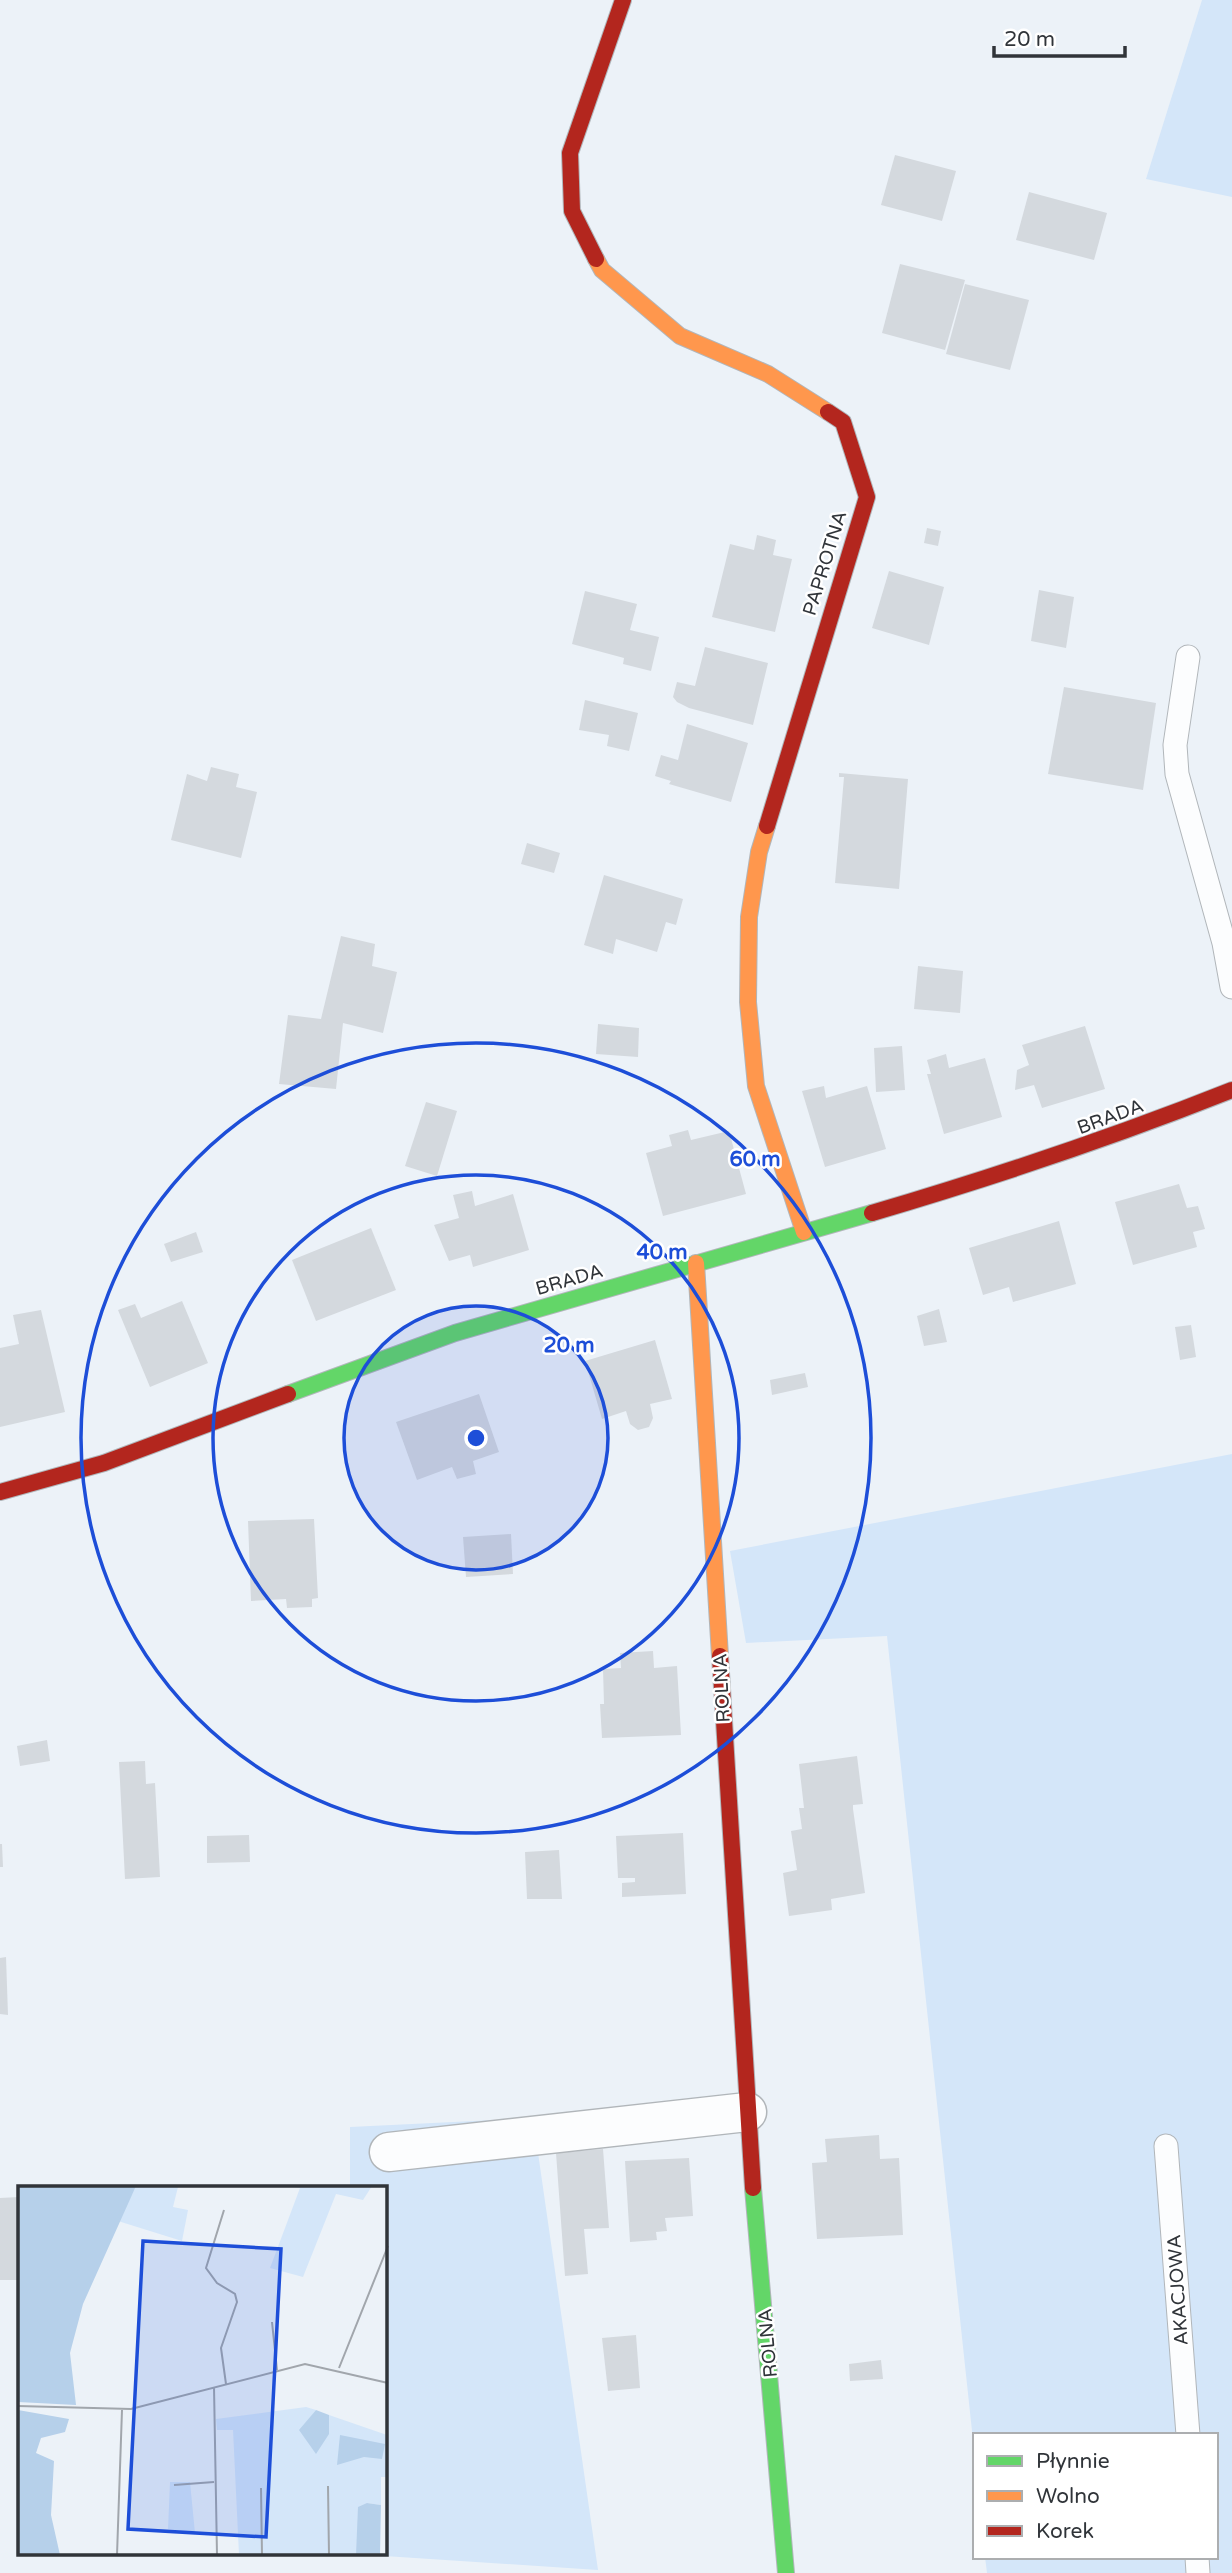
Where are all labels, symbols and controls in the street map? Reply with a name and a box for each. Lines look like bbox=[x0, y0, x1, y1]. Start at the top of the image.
scale bar bbox=[994, 14, 1125, 58]
text: 20 m bbox=[1004, 27, 1055, 52]
street label: PAPROTNA bbox=[799, 508, 851, 618]
street label: BRADA bbox=[1074, 1095, 1147, 1139]
text: 60 m bbox=[729, 1147, 781, 1172]
text: 40 m bbox=[636, 1240, 688, 1265]
street label: BRADA bbox=[533, 1260, 605, 1300]
text: 20 m bbox=[543, 1333, 595, 1358]
centre of rings bbox=[464, 1426, 488, 1450]
street label: ROLNA bbox=[709, 1653, 735, 1723]
inset map bbox=[18, 2186, 387, 2556]
street label: AKACJOWA bbox=[1163, 2234, 1193, 2346]
street label: ROLNA bbox=[754, 2307, 782, 2378]
legend bbox=[973, 2433, 1218, 2559]
text: Płynnie bbox=[1036, 2449, 1110, 2474]
text: Wolno bbox=[1036, 2484, 1100, 2509]
text: Korek bbox=[1036, 2519, 1094, 2544]

